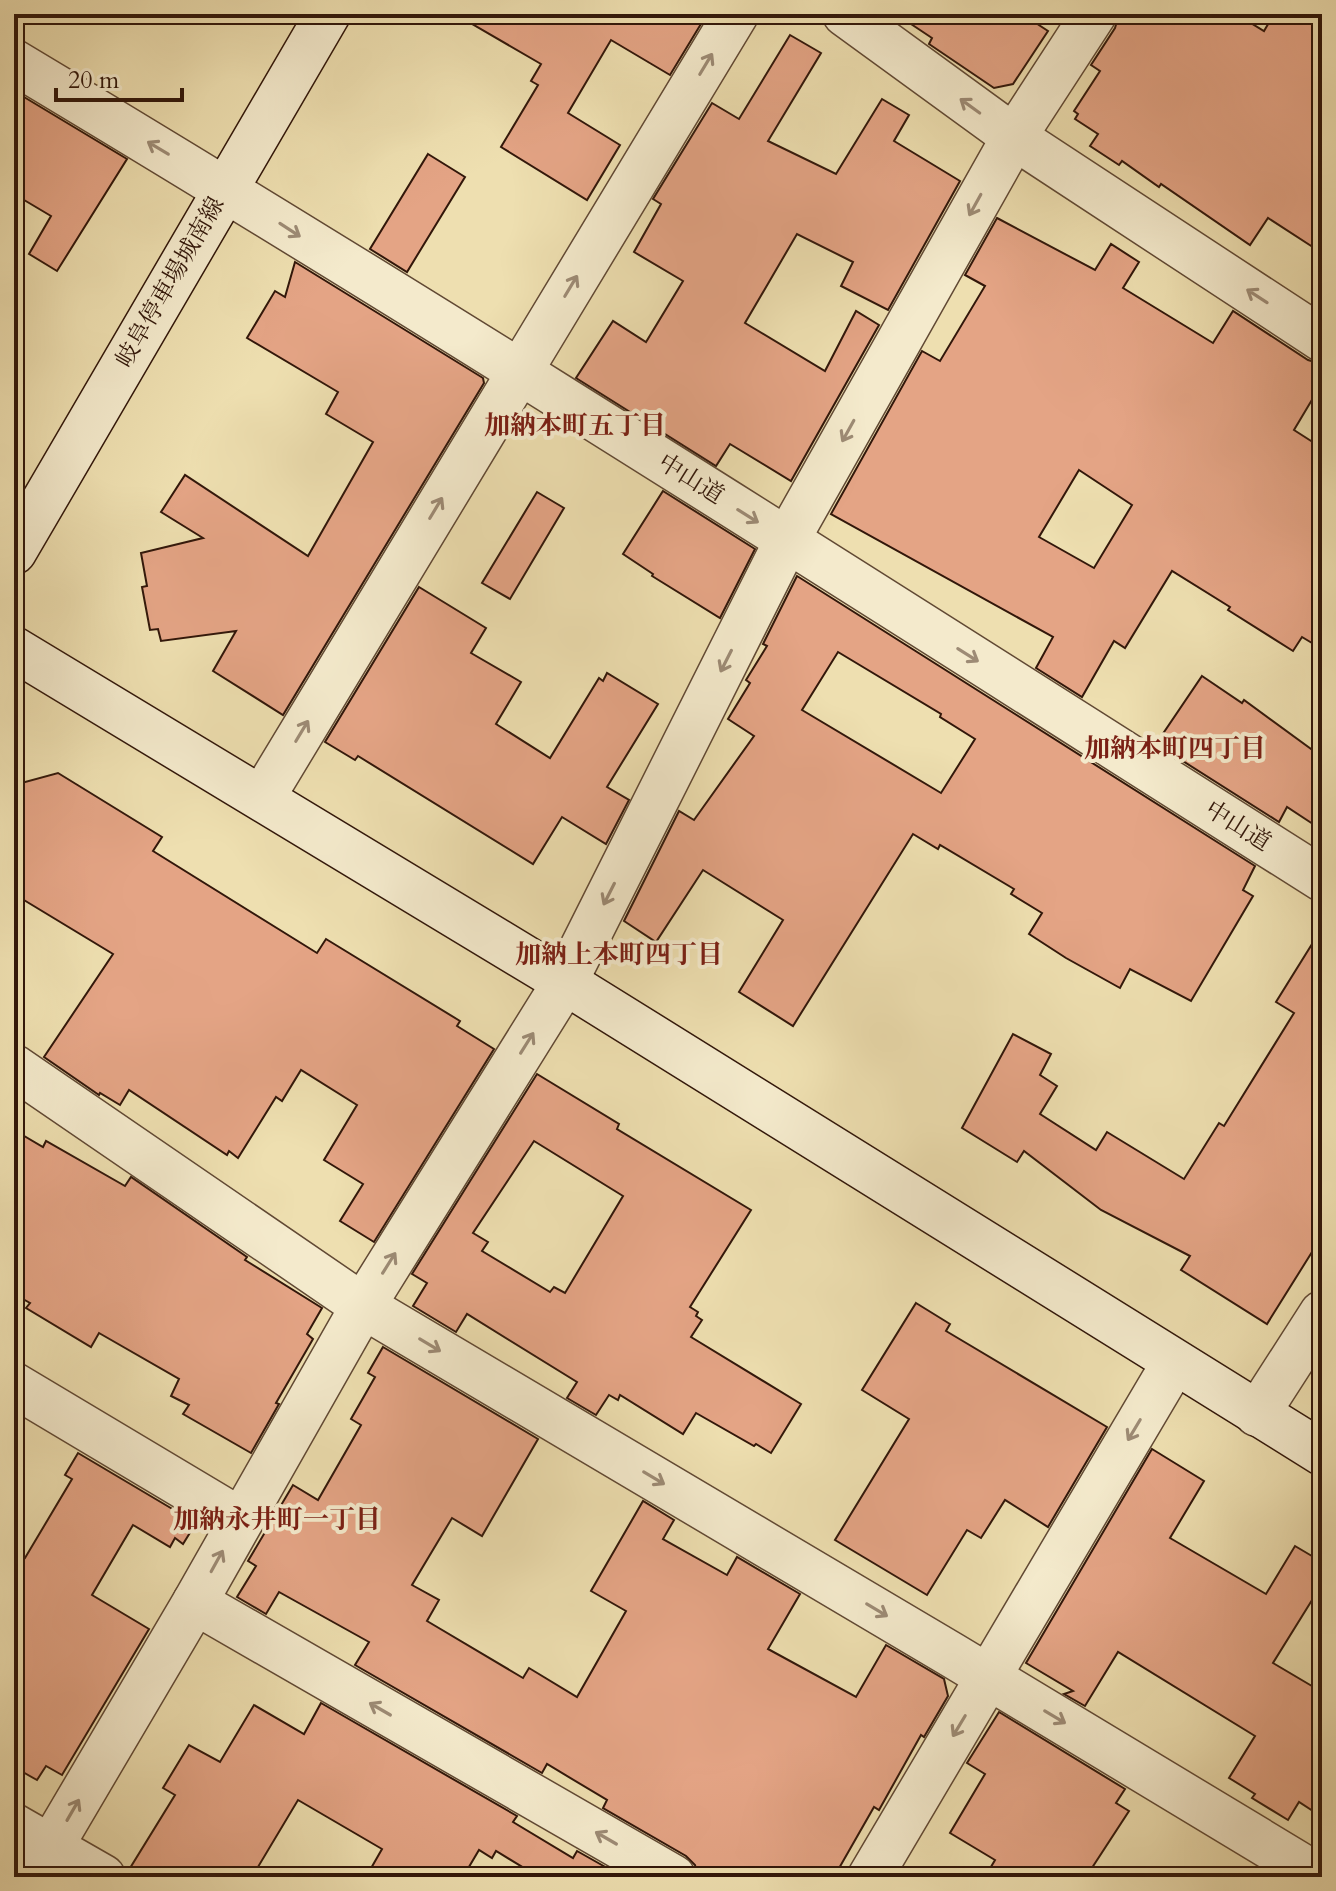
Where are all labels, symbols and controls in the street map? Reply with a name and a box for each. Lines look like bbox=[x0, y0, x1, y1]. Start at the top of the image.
scale bar bbox=[56, 52, 182, 102]
one-way arrow bbox=[697, 53, 714, 75]
text: 20 m bbox=[68, 64, 120, 97]
one-way arrow bbox=[960, 97, 982, 114]
one-way arrow bbox=[147, 140, 170, 156]
street label: 岐阜停車場城南線 bbox=[108, 191, 232, 373]
one-way arrow bbox=[967, 193, 983, 216]
one-way arrow bbox=[278, 223, 301, 239]
one-way arrow bbox=[563, 275, 579, 298]
one-way arrow bbox=[1246, 288, 1268, 304]
district label: 加納本町五丁目 bbox=[484, 408, 666, 443]
one-way arrow bbox=[840, 419, 855, 443]
street label: 中山道 bbox=[652, 446, 730, 512]
one-way arrow bbox=[428, 497, 444, 520]
one-way arrow bbox=[737, 507, 759, 524]
one-way arrow bbox=[956, 647, 979, 663]
one-way arrow bbox=[717, 649, 733, 673]
one-way arrow bbox=[294, 720, 310, 743]
district label: 加納本町四丁目 bbox=[1084, 731, 1266, 766]
street label: 中山道 bbox=[1199, 793, 1277, 859]
one-way arrow bbox=[601, 881, 617, 905]
district label: 加納上本町四丁目 bbox=[515, 937, 723, 972]
one-way arrow bbox=[519, 1032, 536, 1054]
one-way arrow bbox=[382, 1252, 398, 1275]
one-way arrow bbox=[418, 1337, 441, 1353]
one-way arrow bbox=[1126, 1418, 1142, 1441]
one-way arrow bbox=[642, 1470, 665, 1486]
district label: 加納永井町一丁目 bbox=[173, 1502, 381, 1537]
one-way arrow bbox=[210, 1550, 226, 1573]
one-way arrow bbox=[865, 1603, 888, 1619]
one-way arrow bbox=[369, 1701, 392, 1717]
one-way arrow bbox=[1043, 1709, 1066, 1725]
one-way arrow bbox=[951, 1714, 967, 1737]
one-way arrow bbox=[65, 1799, 81, 1822]
one-way arrow bbox=[595, 1830, 618, 1846]

